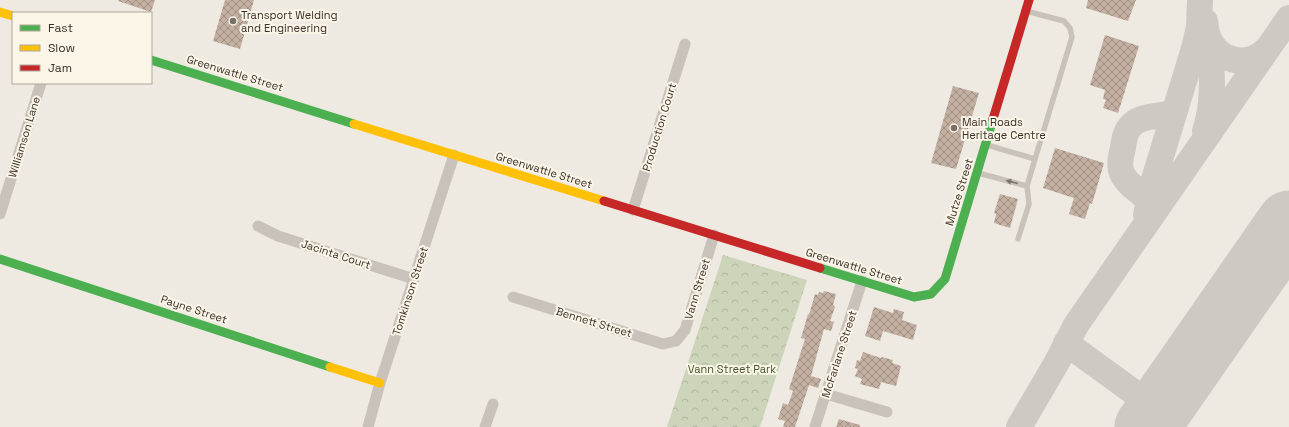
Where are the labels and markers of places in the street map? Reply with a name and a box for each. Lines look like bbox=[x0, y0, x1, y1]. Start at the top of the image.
place label: Transport Welding and Engineering bbox=[241, 8, 338, 35]
marker: Transport Welding and Engineering bbox=[228, 16, 238, 26]
place label: Main Roads Heritage Centre bbox=[962, 115, 1046, 142]
marker: Main Roads Heritage Centre bbox=[949, 123, 959, 133]

